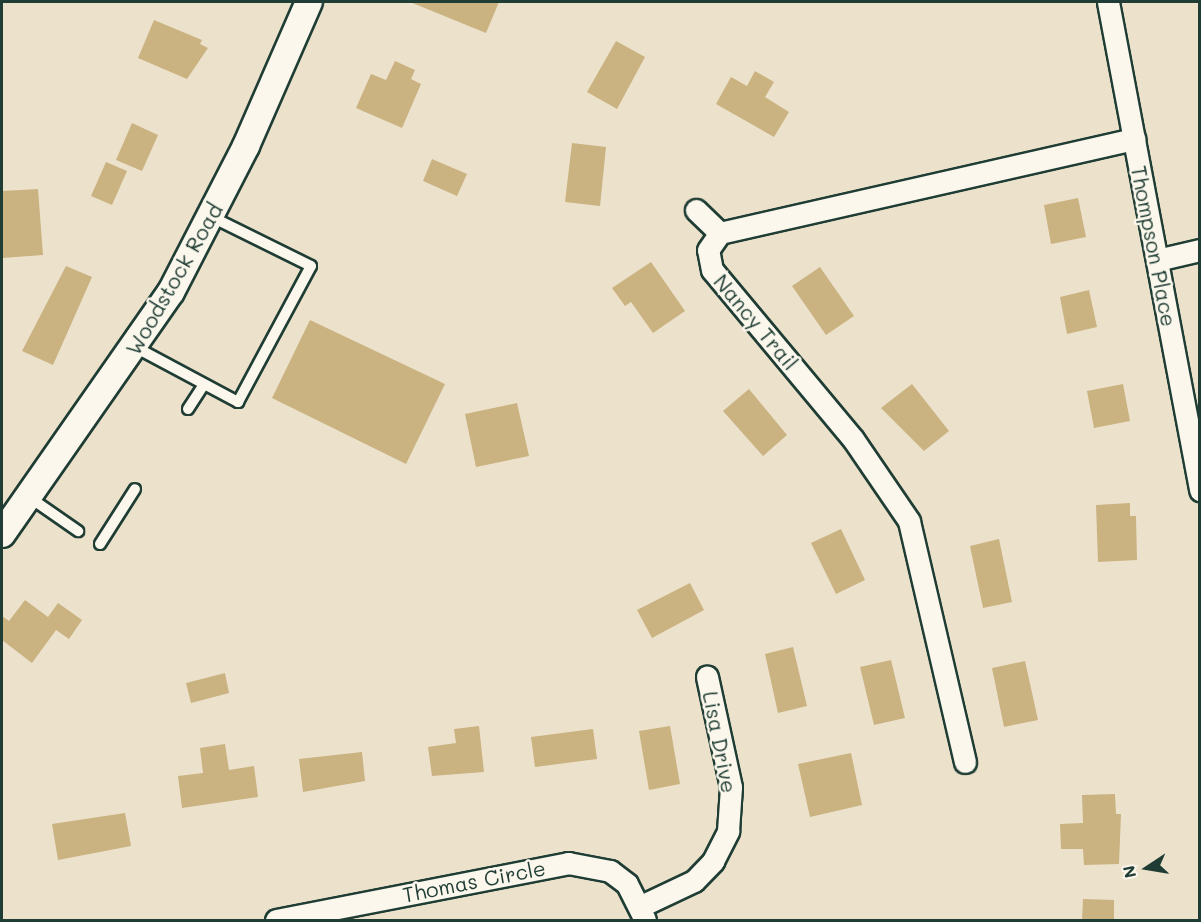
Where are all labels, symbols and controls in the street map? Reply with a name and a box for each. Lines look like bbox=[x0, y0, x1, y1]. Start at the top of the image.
street label: Thompson Place bbox=[1126, 163, 1182, 329]
street label: Woodstock Road bbox=[120, 199, 228, 359]
street label: Nancy Trail bbox=[709, 269, 803, 375]
street label: Lisa Drive bbox=[698, 689, 742, 795]
north arrow bbox=[1117, 838, 1177, 898]
street label: Thomas Circle bbox=[400, 855, 548, 907]
text: N bbox=[1117, 864, 1140, 880]

